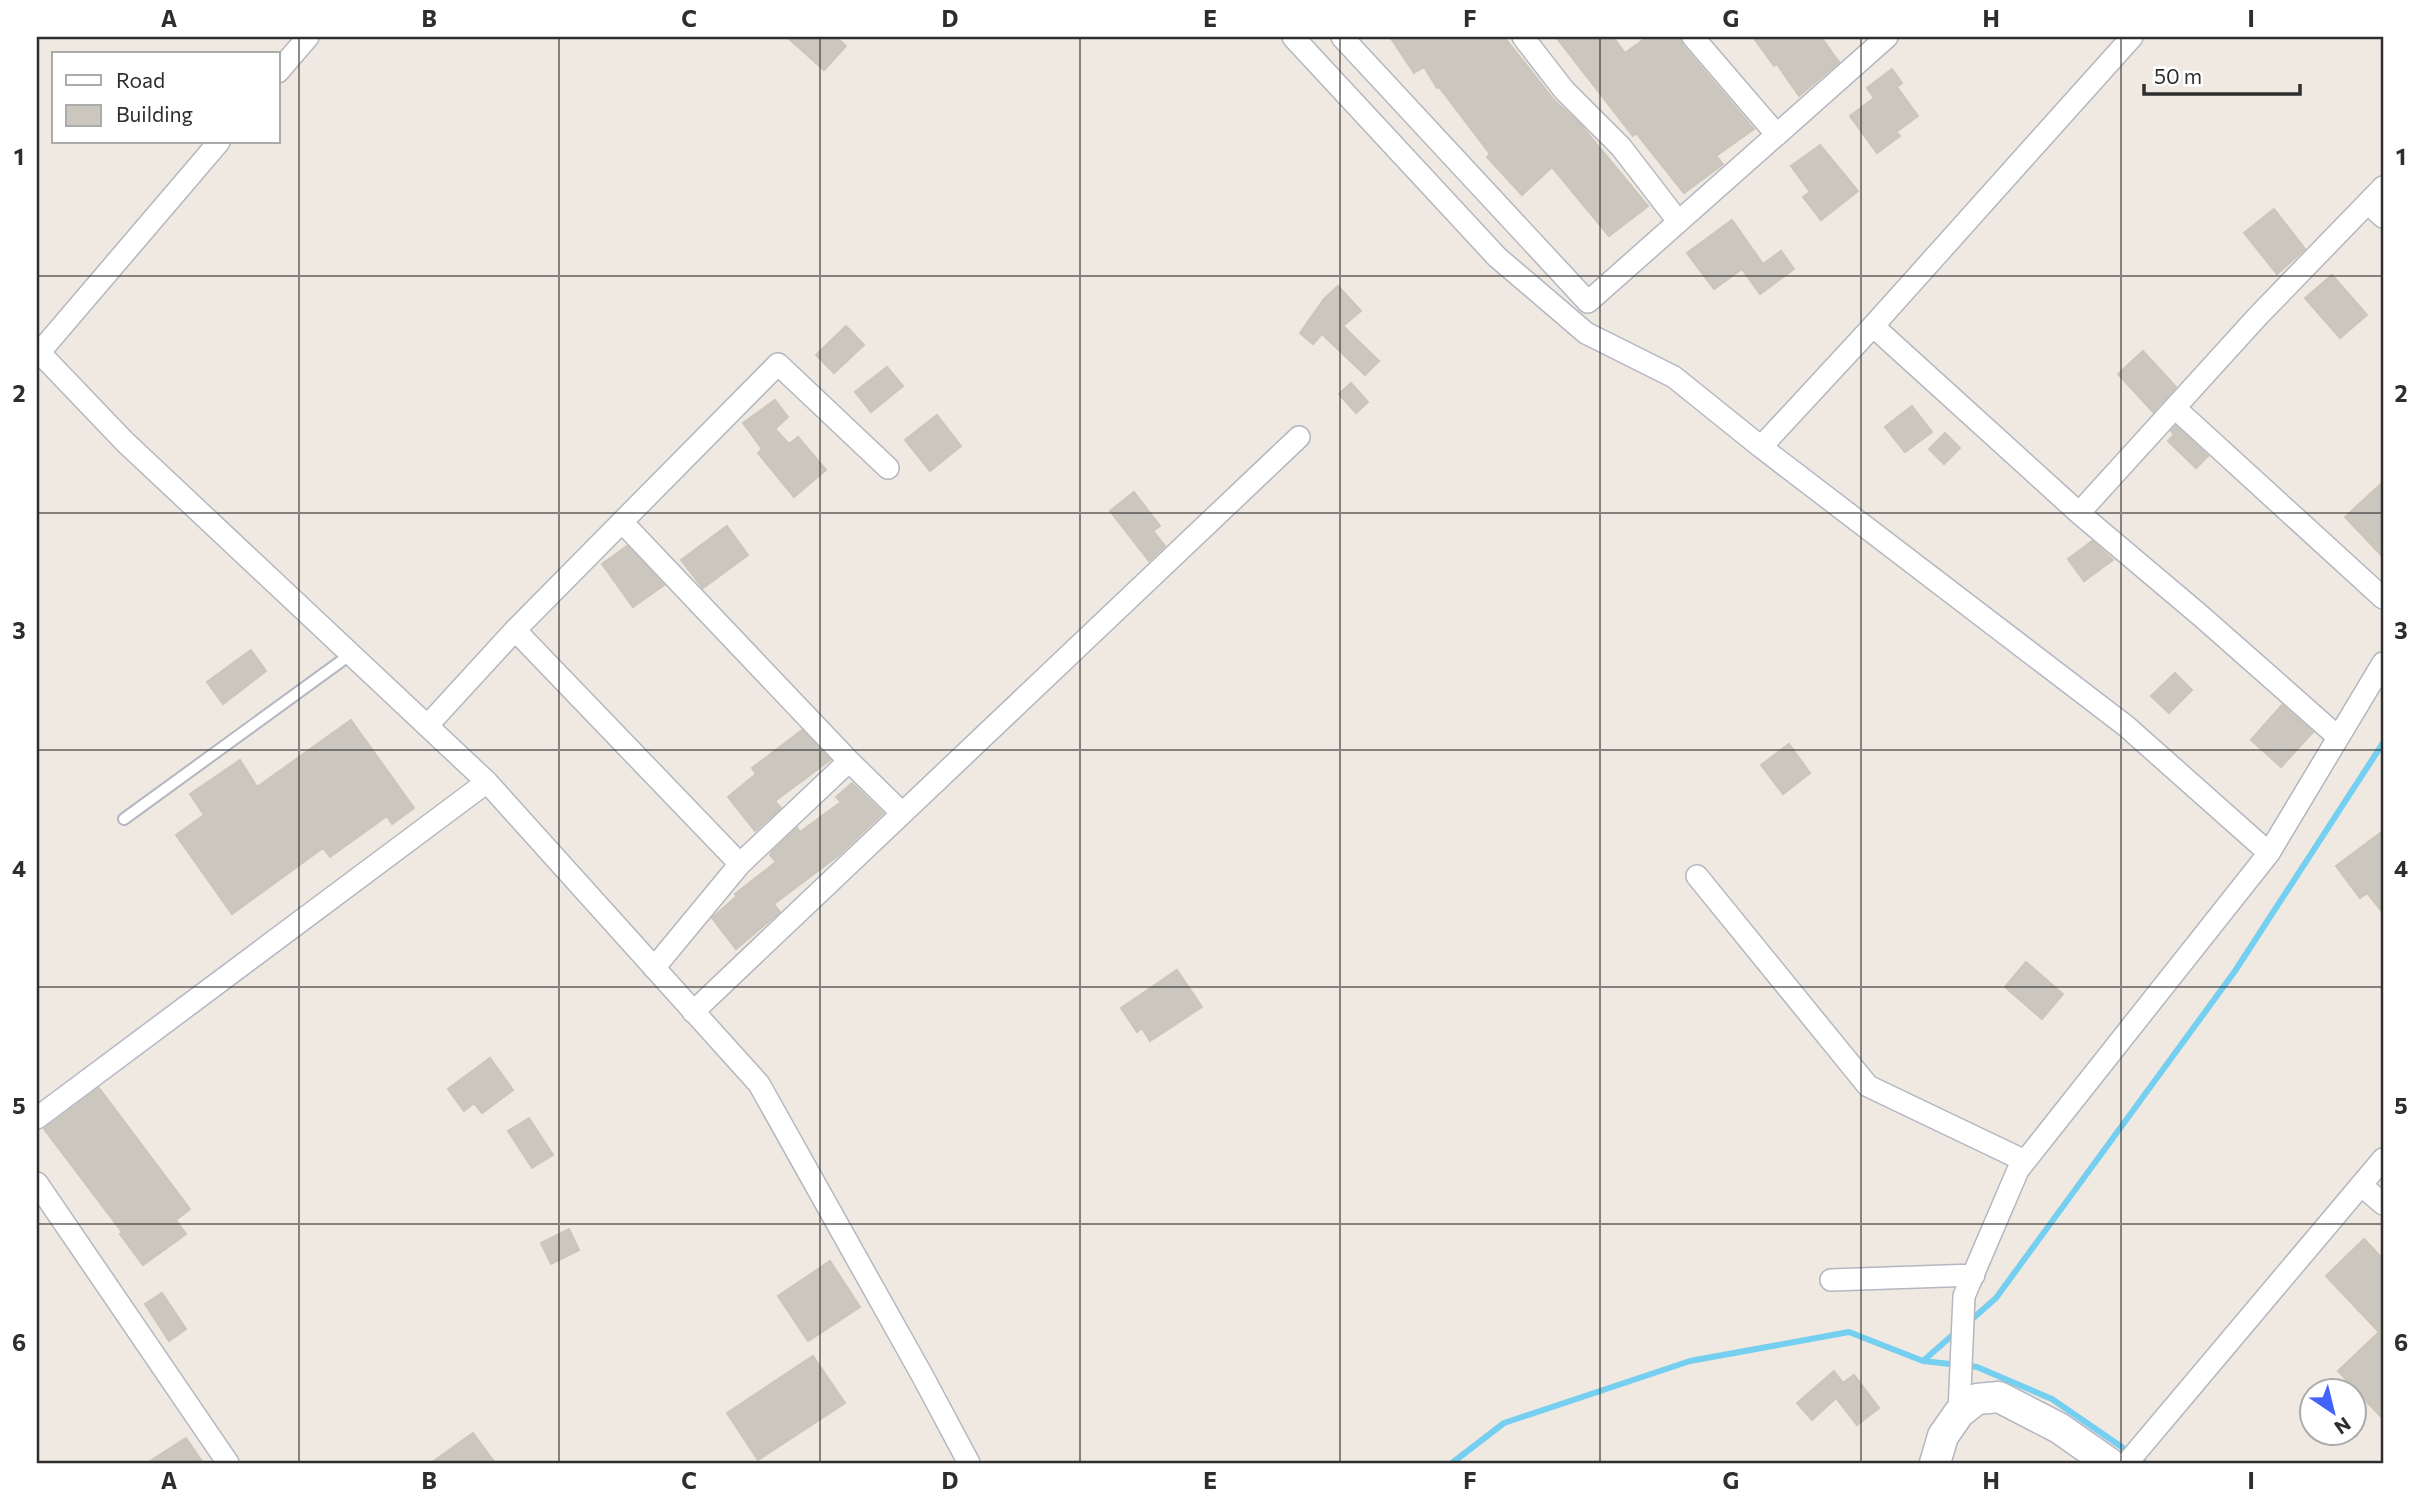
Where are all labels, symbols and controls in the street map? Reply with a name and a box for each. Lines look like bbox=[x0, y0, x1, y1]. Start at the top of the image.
text: A bbox=[161, 4, 178, 32]
text: B bbox=[421, 4, 437, 32]
text: C bbox=[681, 4, 697, 32]
text: D bbox=[942, 4, 959, 32]
text: E bbox=[1203, 4, 1217, 32]
text: F bbox=[1463, 4, 1477, 32]
text: G bbox=[1723, 4, 1739, 32]
text: H bbox=[1982, 4, 2000, 32]
text: I bbox=[2247, 4, 2255, 32]
legend bbox=[52, 52, 280, 144]
scale bar bbox=[2144, 52, 2299, 96]
text: 50 m bbox=[2154, 63, 2202, 88]
text: Road bbox=[116, 67, 165, 92]
text: Building bbox=[116, 101, 193, 126]
text: 1 bbox=[14, 142, 24, 170]
text: 1 bbox=[2396, 142, 2406, 170]
text: 2 bbox=[12, 379, 26, 407]
text: 2 bbox=[2394, 379, 2408, 407]
text: 3 bbox=[12, 616, 26, 644]
text: 3 bbox=[2394, 616, 2408, 644]
text: 4 bbox=[12, 854, 26, 882]
text: 4 bbox=[2394, 854, 2408, 882]
text: 5 bbox=[12, 1091, 26, 1119]
text: 5 bbox=[2394, 1091, 2408, 1119]
text: 6 bbox=[12, 1328, 26, 1356]
text: 6 bbox=[2394, 1328, 2408, 1356]
north arrow bbox=[2298, 1378, 2368, 1448]
text: N bbox=[2331, 1413, 2355, 1440]
text: A bbox=[161, 1466, 178, 1494]
text: B bbox=[421, 1466, 437, 1494]
text: C bbox=[681, 1466, 697, 1494]
text: D bbox=[942, 1466, 959, 1494]
text: E bbox=[1203, 1466, 1217, 1494]
text: F bbox=[1463, 1466, 1477, 1494]
text: G bbox=[1723, 1466, 1739, 1494]
text: H bbox=[1982, 1466, 2000, 1494]
text: I bbox=[2247, 1466, 2255, 1494]

